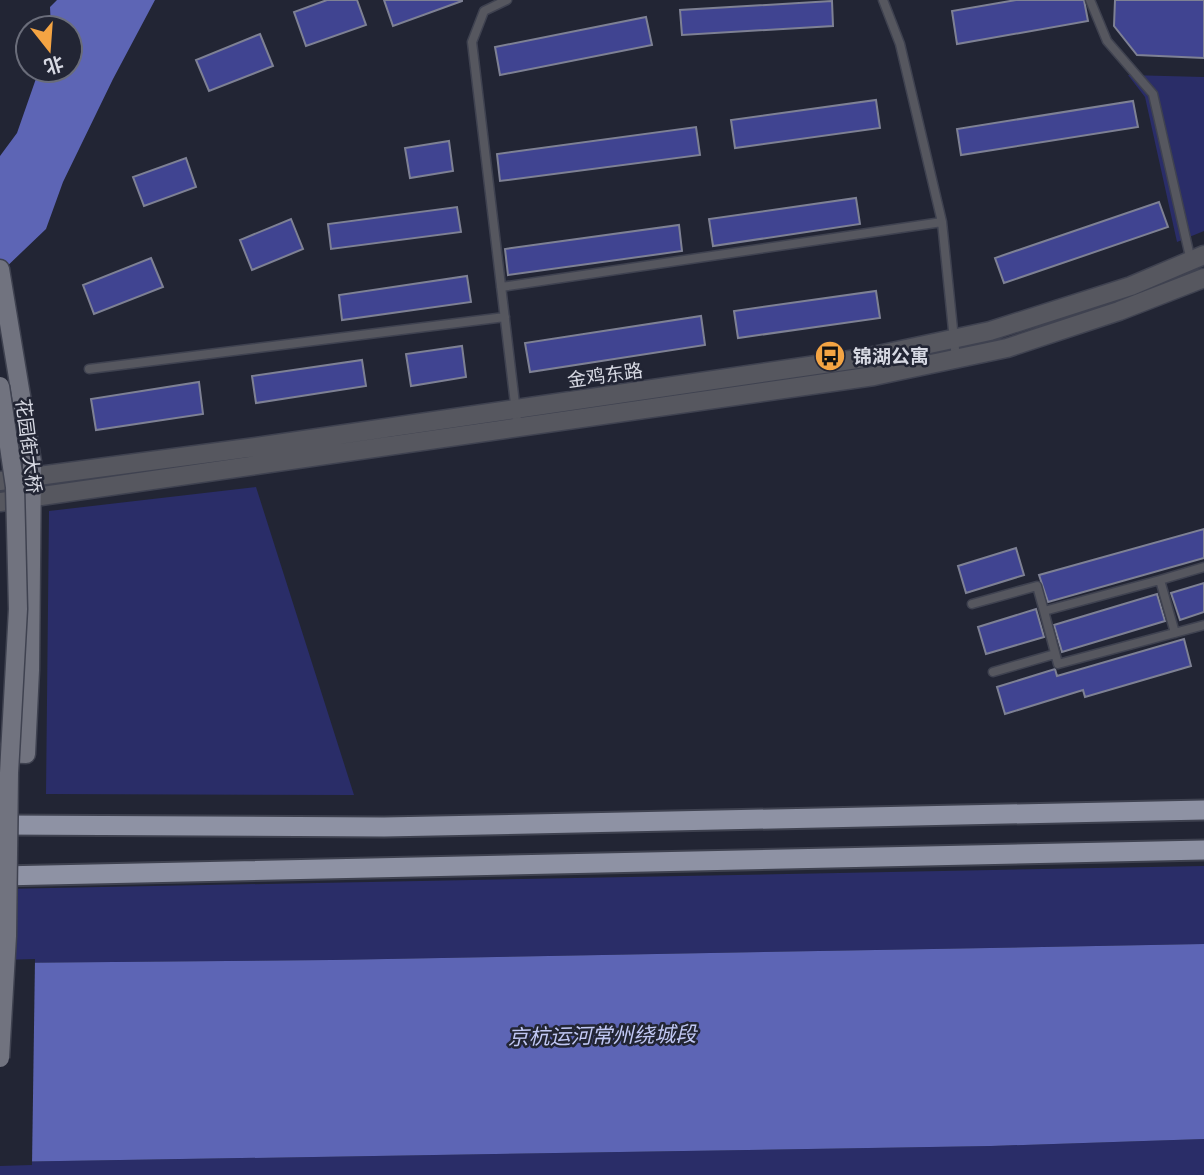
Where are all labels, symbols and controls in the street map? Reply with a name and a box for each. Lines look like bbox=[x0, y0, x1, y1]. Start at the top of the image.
north arrow bbox=[14, 14, 84, 84]
text: 北 bbox=[41, 51, 66, 79]
bus stop icon: 锦湖公寓 bbox=[813, 339, 847, 373]
place label: 锦湖公寓 bbox=[853, 345, 929, 368]
street label: 金鸡东路 bbox=[566, 359, 644, 392]
street label: 花园街大桥 bbox=[11, 398, 46, 495]
water label: 京杭运河常州绕城段 bbox=[507, 1021, 699, 1050]

